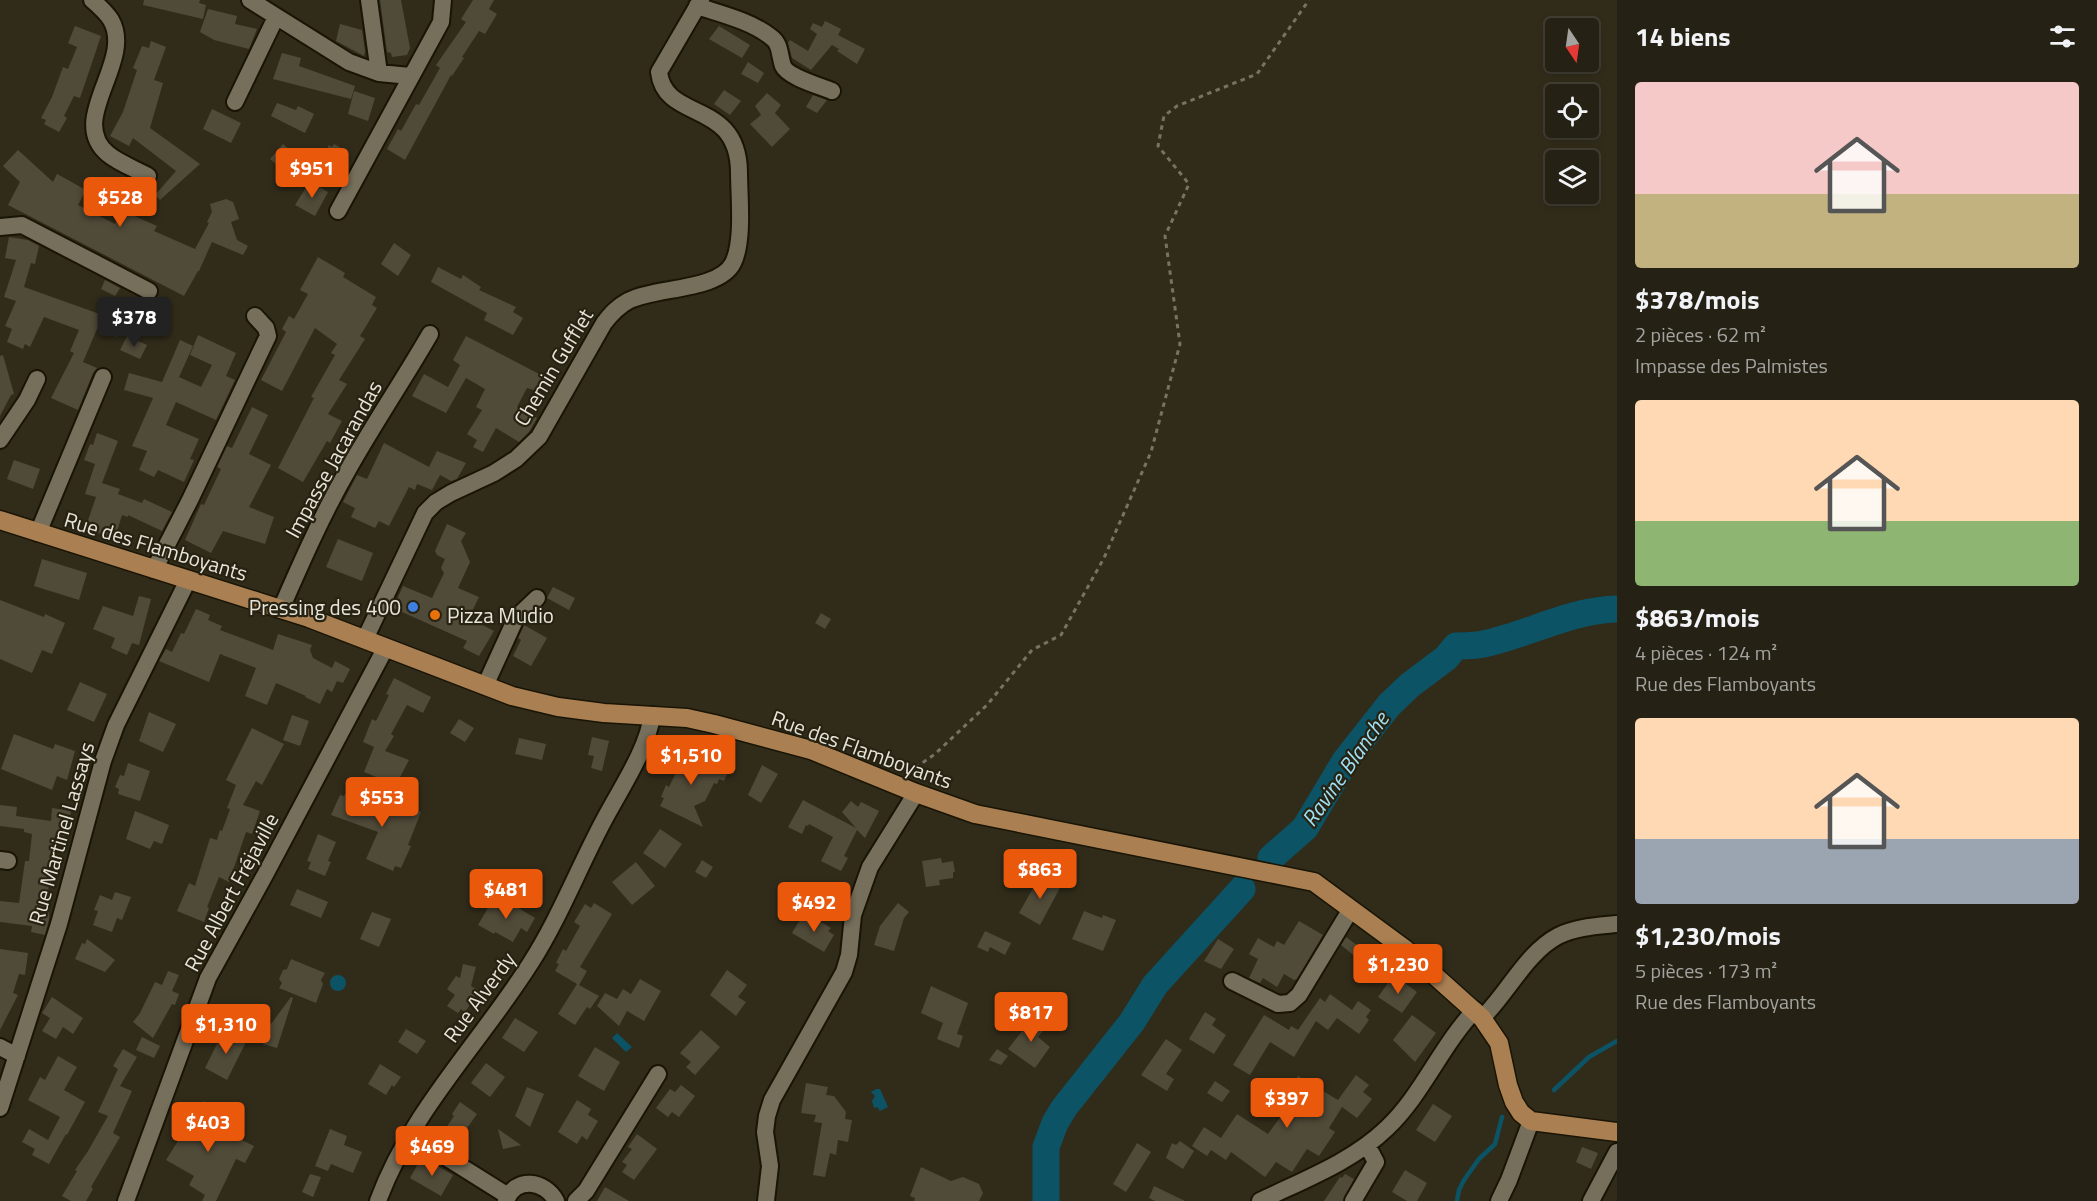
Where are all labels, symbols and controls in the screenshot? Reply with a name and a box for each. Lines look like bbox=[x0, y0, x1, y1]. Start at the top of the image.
text: 14 biens bbox=[1635, 17, 1731, 56]
north arrow bbox=[1545, 18, 1599, 72]
map controls bbox=[1545, 18, 1599, 204]
icon: filters bbox=[2046, 20, 2079, 53]
button: locate bbox=[1545, 84, 1599, 138]
icon: home bbox=[1803, 121, 1911, 229]
pin: $951 bbox=[276, 148, 348, 199]
button: layers bbox=[1545, 150, 1599, 204]
text: $951 bbox=[290, 152, 334, 183]
pin: $528 bbox=[84, 177, 156, 228]
text: $528 bbox=[98, 181, 142, 212]
text: $378/mois bbox=[1635, 280, 1759, 319]
pin: $378 bbox=[98, 297, 170, 348]
text: $378 bbox=[112, 301, 156, 332]
street label: Chemin Gufflet bbox=[505, 302, 601, 432]
text: 2 pièces · 62 m² bbox=[1635, 319, 1766, 350]
text: Impasse des Palmistes bbox=[1635, 350, 1828, 381]
street label: Impasse Jacarandas bbox=[276, 374, 390, 544]
icon: home bbox=[1803, 439, 1911, 547]
street label: Rue des Flamboyants bbox=[60, 503, 252, 589]
place label: Pressing des 400 bbox=[249, 591, 401, 623]
text: $863/mois bbox=[1635, 598, 1759, 637]
place label: Pizza Mudio bbox=[447, 599, 554, 631]
marker: Pressing des 400 bbox=[406, 600, 420, 614]
marker: Pizza Mudio bbox=[428, 608, 442, 622]
text: 4 pièces · 124 m² bbox=[1635, 637, 1777, 668]
text: Rue des Flamboyants bbox=[1635, 668, 1816, 699]
street label: Rue des Flamboyants bbox=[767, 701, 957, 797]
water label: Ravine Blanche bbox=[1293, 703, 1398, 833]
pin: $1,510 bbox=[642, 735, 740, 786]
street label: Rue Martinel Lassays bbox=[20, 738, 102, 928]
text: $1,510 bbox=[660, 739, 722, 770]
icon: home bbox=[1803, 757, 1911, 865]
pin: $553 bbox=[346, 777, 418, 828]
text: $553 bbox=[360, 781, 404, 812]
street label: Rue Albert Fréjaville bbox=[176, 807, 286, 977]
pin: $863 bbox=[1004, 849, 1076, 900]
text: $863 bbox=[1018, 853, 1062, 884]
pin: $481 bbox=[470, 869, 542, 920]
text: $481 bbox=[484, 873, 528, 904]
pin: $492 bbox=[778, 882, 850, 933]
text: $492 bbox=[792, 886, 836, 917]
text: $1,230/mois bbox=[1635, 916, 1781, 955]
pin: $1,230 bbox=[1349, 944, 1447, 995]
street label: Rue Alverdy bbox=[435, 945, 523, 1049]
text: $1,230 bbox=[1367, 948, 1429, 979]
text: 5 pièces · 173 m² bbox=[1635, 955, 1777, 986]
text: Rue des Flamboyants bbox=[1635, 986, 1816, 1017]
pin: $817 bbox=[995, 992, 1067, 1043]
text: $817 bbox=[1009, 996, 1053, 1027]
pin: $1,310 bbox=[177, 1004, 275, 1055]
text: $1,310 bbox=[195, 1008, 257, 1039]
pin: $397 bbox=[1251, 1078, 1323, 1129]
text: $397 bbox=[1265, 1082, 1309, 1113]
pin: $403 bbox=[172, 1102, 244, 1153]
text: $403 bbox=[186, 1106, 230, 1137]
pin: $469 bbox=[396, 1126, 468, 1177]
text: $469 bbox=[410, 1130, 454, 1161]

